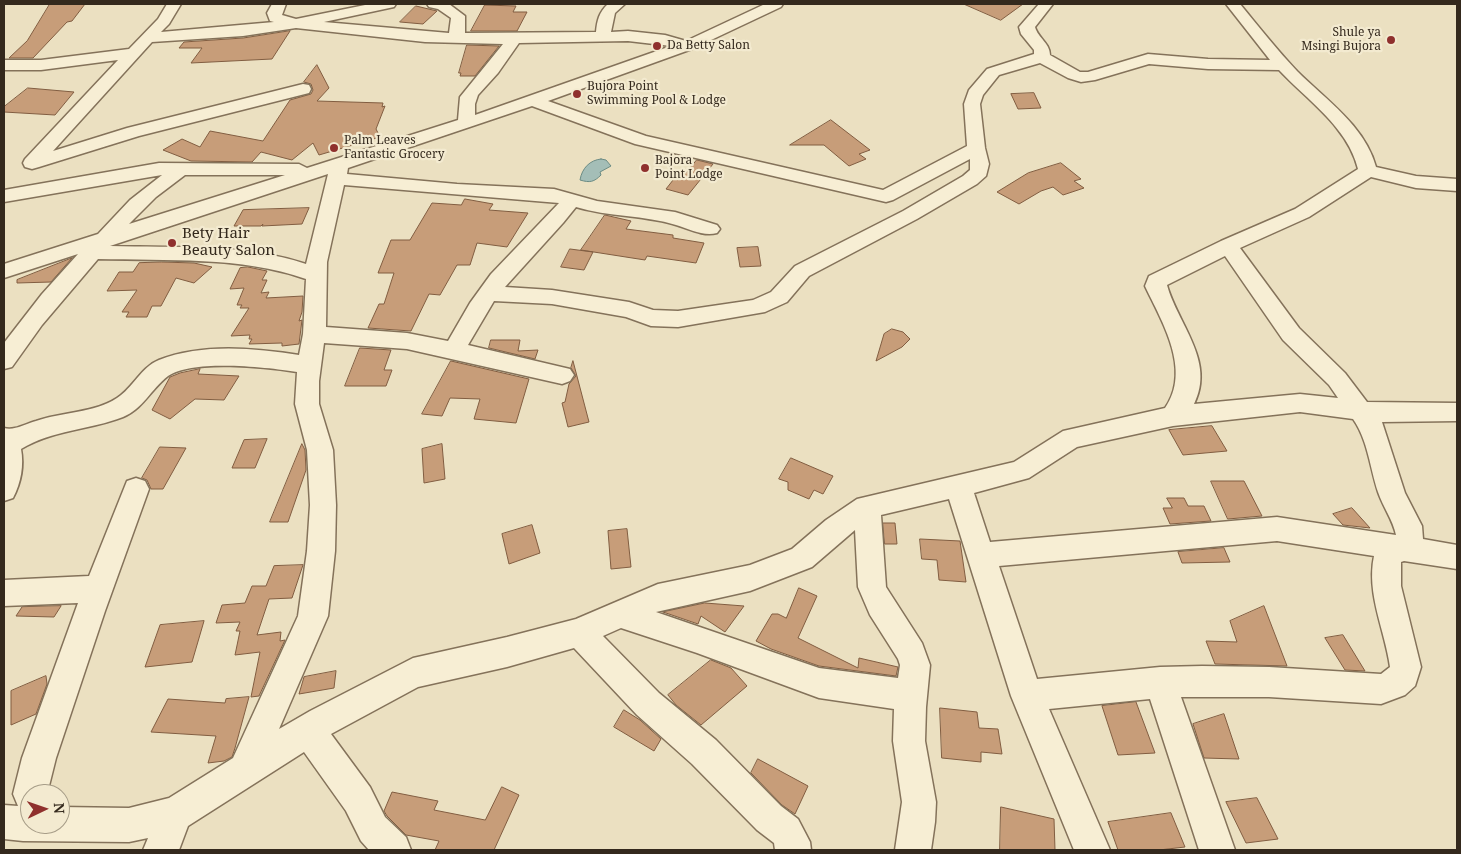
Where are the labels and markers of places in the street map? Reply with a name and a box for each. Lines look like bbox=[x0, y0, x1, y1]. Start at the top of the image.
place label: Shule ya Msingi Bujora bbox=[1301, 26, 1381, 54]
marker: Shule ya Msingi Bujora bbox=[1385, 34, 1397, 46]
place label: Da Betty Salon bbox=[667, 39, 750, 53]
marker: Da Betty Salon bbox=[651, 40, 663, 52]
place label: Bujora Point Swimming Pool & Lodge bbox=[587, 80, 726, 108]
marker: Bujora Point Swimming Pool & Lodge bbox=[571, 88, 583, 100]
place label: Palm Leaves Fantastic Grocery bbox=[344, 134, 444, 162]
marker: Palm Leaves Fantastic Grocery bbox=[328, 142, 340, 154]
place label: Bajora Point Lodge bbox=[655, 154, 723, 182]
marker: Bajora Point Lodge bbox=[639, 162, 651, 174]
place label: Bety Hair Beauty Salon bbox=[182, 225, 275, 260]
marker: Bety Hair Beauty Salon bbox=[166, 237, 178, 249]

